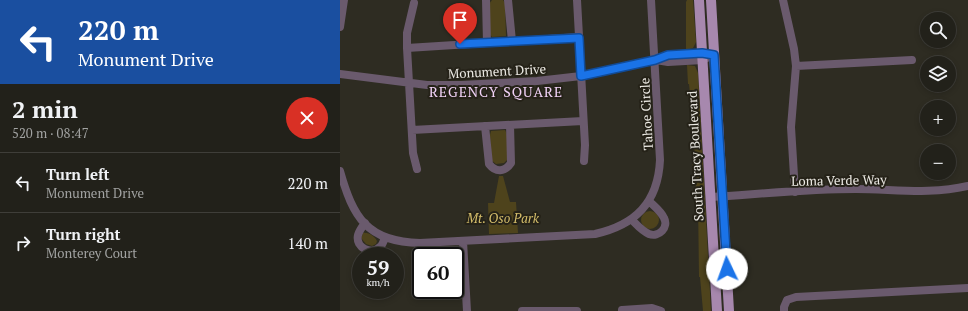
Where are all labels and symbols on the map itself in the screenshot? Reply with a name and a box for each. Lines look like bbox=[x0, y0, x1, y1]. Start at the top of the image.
pin bbox=[443, 3, 477, 44]
street label: Monument Drive bbox=[448, 59, 546, 83]
street label: Tahoe Circle bbox=[635, 77, 657, 151]
district label: REGENCY SQUARE bbox=[429, 82, 563, 101]
street label: South Tracy Boulevard bbox=[683, 90, 707, 222]
street label: Loma Verde Way bbox=[791, 170, 887, 190]
park label: Mt. Oso Park bbox=[466, 209, 540, 227]
speed limit sign: 60 bbox=[412, 247, 464, 299]
position arrow bbox=[706, 248, 748, 290]

